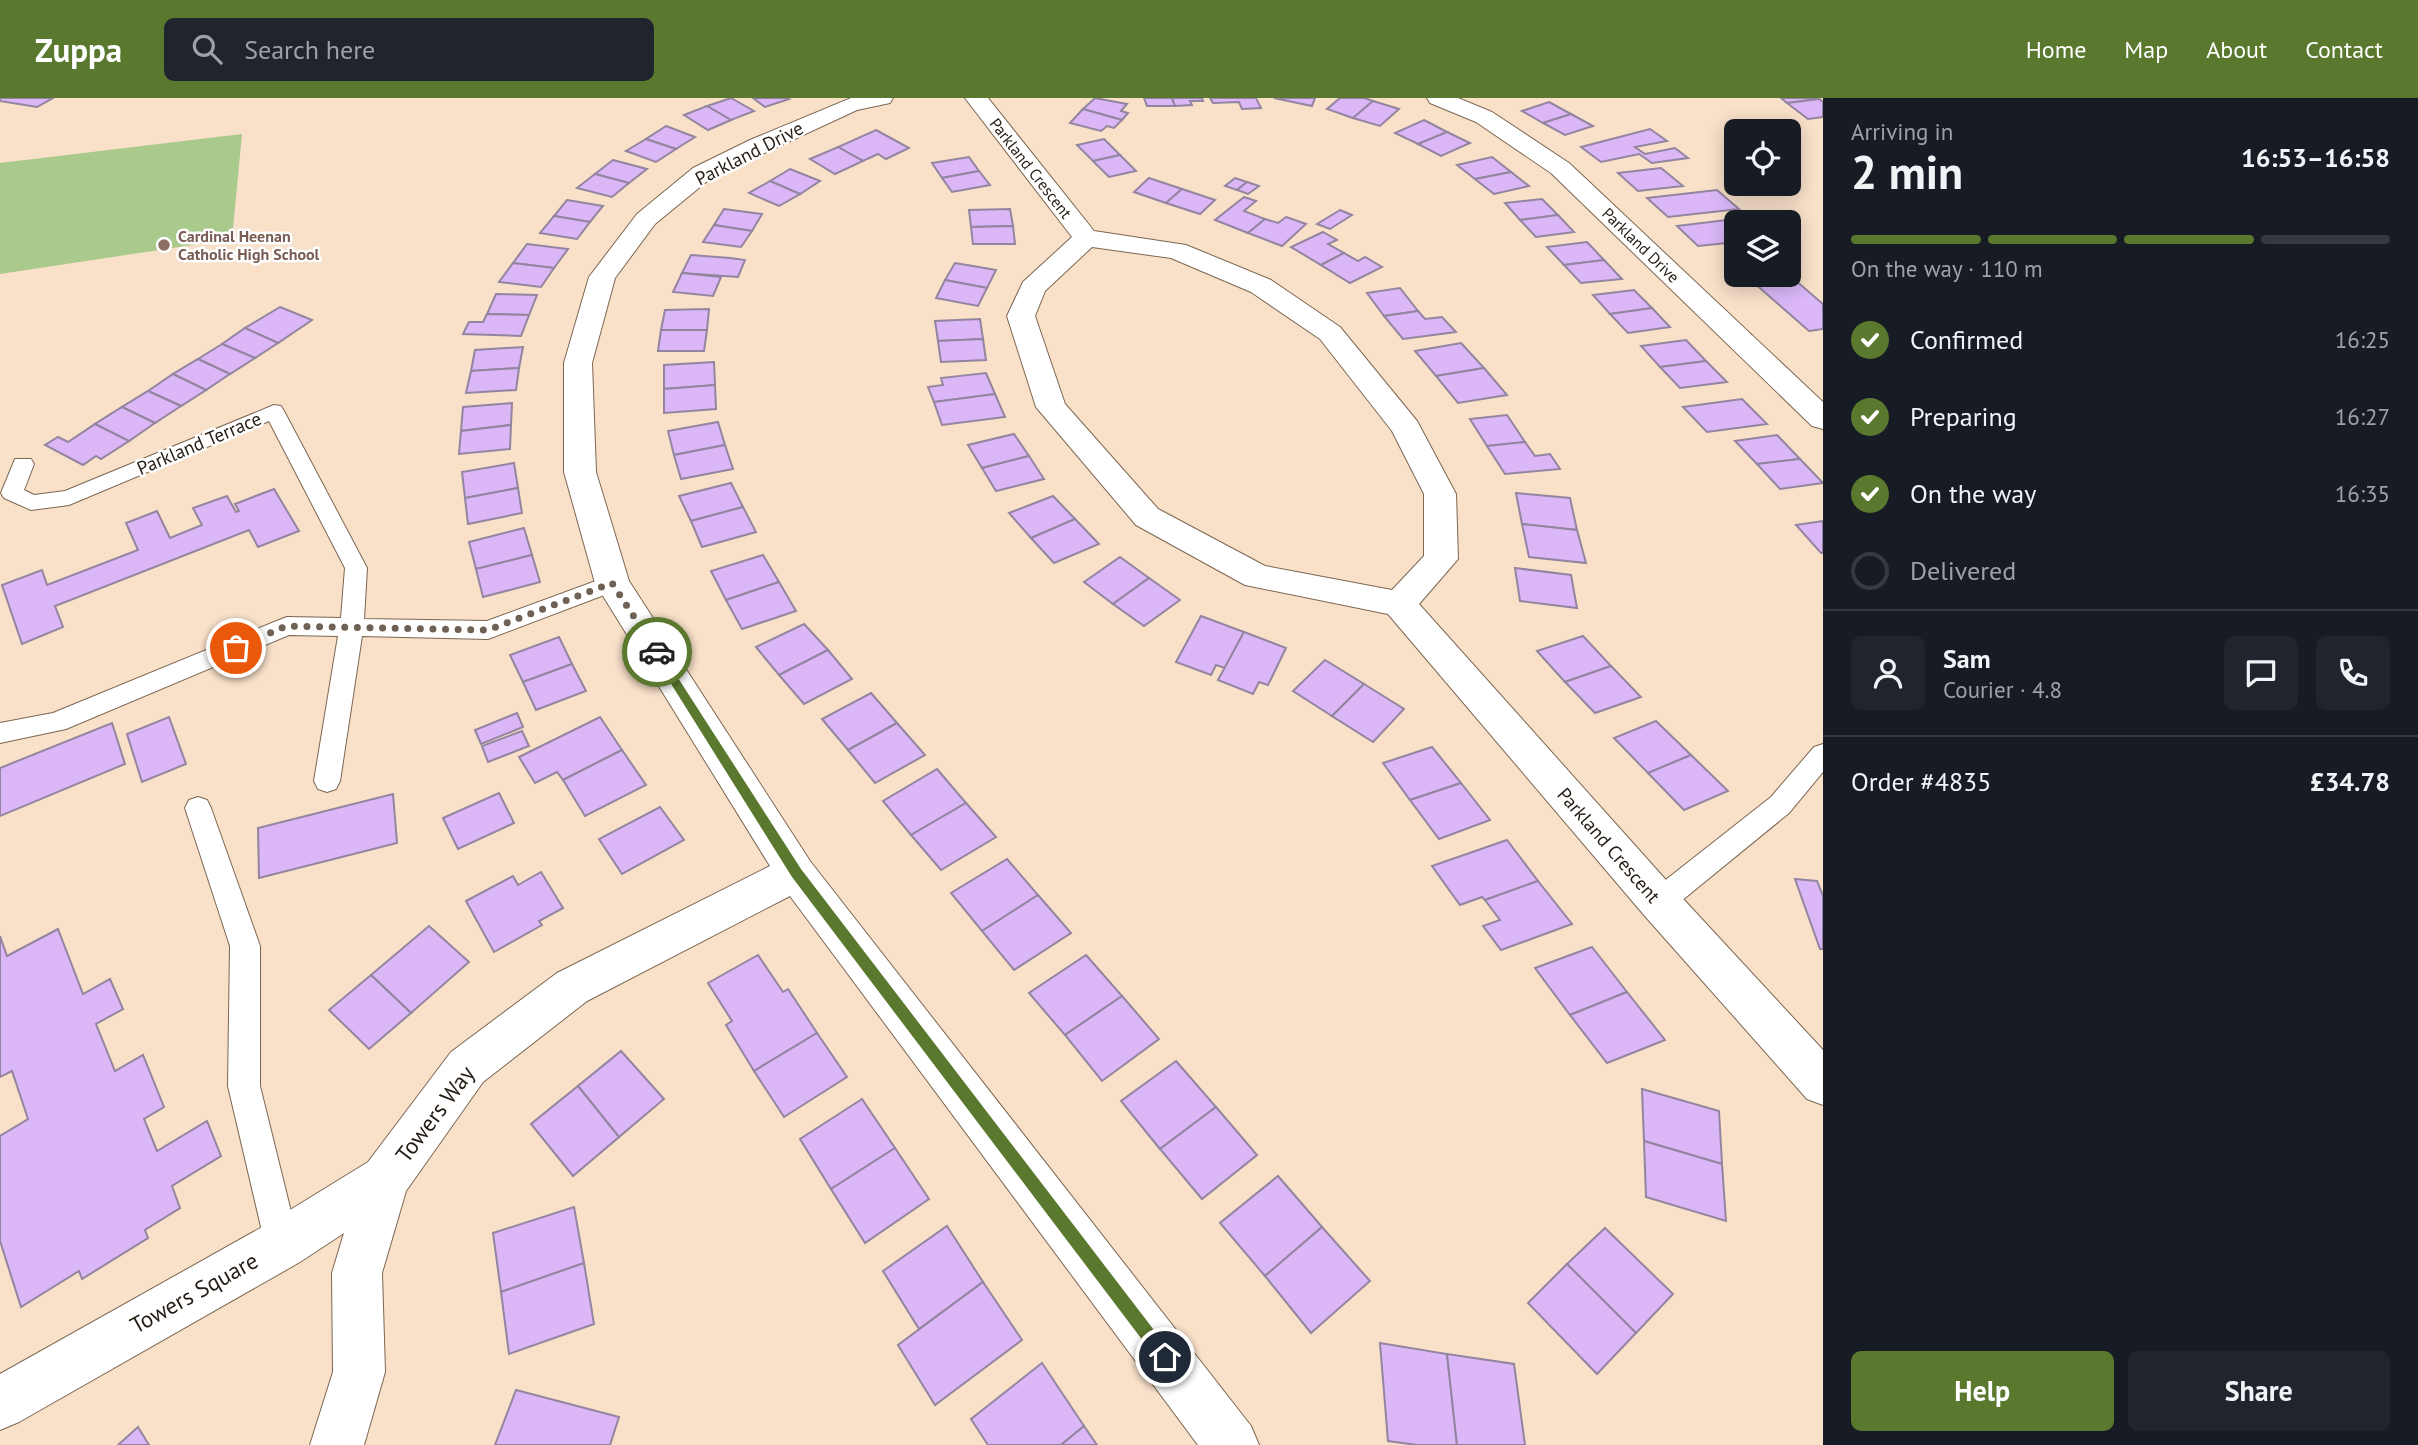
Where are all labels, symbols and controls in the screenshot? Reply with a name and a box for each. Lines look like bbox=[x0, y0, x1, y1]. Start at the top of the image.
search box bbox=[164, 18, 654, 81]
text: Zuppa bbox=[35, 28, 122, 71]
icon: search bbox=[188, 30, 226, 68]
text: Search here bbox=[244, 33, 375, 66]
text: Home bbox=[2026, 34, 2086, 65]
text: Map bbox=[2124, 34, 2168, 65]
text: About bbox=[2206, 34, 2267, 65]
text: Contact bbox=[2305, 34, 2383, 65]
street label: Parkland Crescent bbox=[986, 114, 1077, 223]
street label: Parkland Drive bbox=[691, 115, 807, 191]
text: Arriving in bbox=[1851, 117, 1953, 146]
map controls bbox=[1724, 119, 1801, 287]
button: locate bbox=[1724, 119, 1801, 196]
text: 16:53–16:58 bbox=[2241, 141, 2390, 174]
text: 2 min bbox=[1851, 142, 1963, 202]
street label: Parkland Drive bbox=[1598, 203, 1684, 287]
button: layers bbox=[1724, 210, 1801, 287]
place label: Cardinal Heenan Catholic High School bbox=[178, 226, 320, 264]
marker: Cardinal Heenan Catholic High School bbox=[156, 237, 172, 253]
text: On the way · 110 m bbox=[1851, 254, 2043, 283]
icon: check bbox=[1851, 321, 1889, 359]
text: Confirmed bbox=[1910, 323, 2023, 356]
text: 16:25 bbox=[2335, 325, 2390, 354]
icon: check bbox=[1851, 398, 1889, 436]
text: Preparing bbox=[1910, 400, 2017, 433]
text: 16:27 bbox=[2335, 402, 2390, 431]
street label: Parkland Terrace bbox=[133, 406, 265, 480]
icon: check bbox=[1851, 475, 1889, 513]
text: On the way bbox=[1910, 477, 2036, 510]
text: 16:35 bbox=[2335, 479, 2390, 508]
text: Delivered bbox=[1910, 554, 2016, 587]
courier bbox=[622, 617, 692, 687]
pin bbox=[206, 618, 266, 678]
icon: bag bbox=[217, 629, 255, 667]
icon: car bbox=[638, 633, 676, 671]
button: person bbox=[1851, 636, 1925, 710]
button: chat bbox=[2224, 636, 2298, 710]
button: phone bbox=[2316, 636, 2390, 710]
text: Sam bbox=[1943, 642, 1991, 675]
text: Courier · 4.8 bbox=[1943, 675, 2062, 704]
text: Order #4835 bbox=[1851, 765, 1991, 798]
text: £34.78 bbox=[2310, 765, 2390, 798]
street label: Parkland Crescent bbox=[1552, 782, 1666, 908]
street label: Towers Way bbox=[389, 1059, 481, 1168]
street label: Towers Square bbox=[125, 1246, 263, 1340]
pin bbox=[1135, 1327, 1195, 1387]
icon: home bbox=[1146, 1338, 1184, 1376]
button: Help bbox=[1851, 1351, 2114, 1431]
button: Share bbox=[2128, 1351, 2390, 1431]

